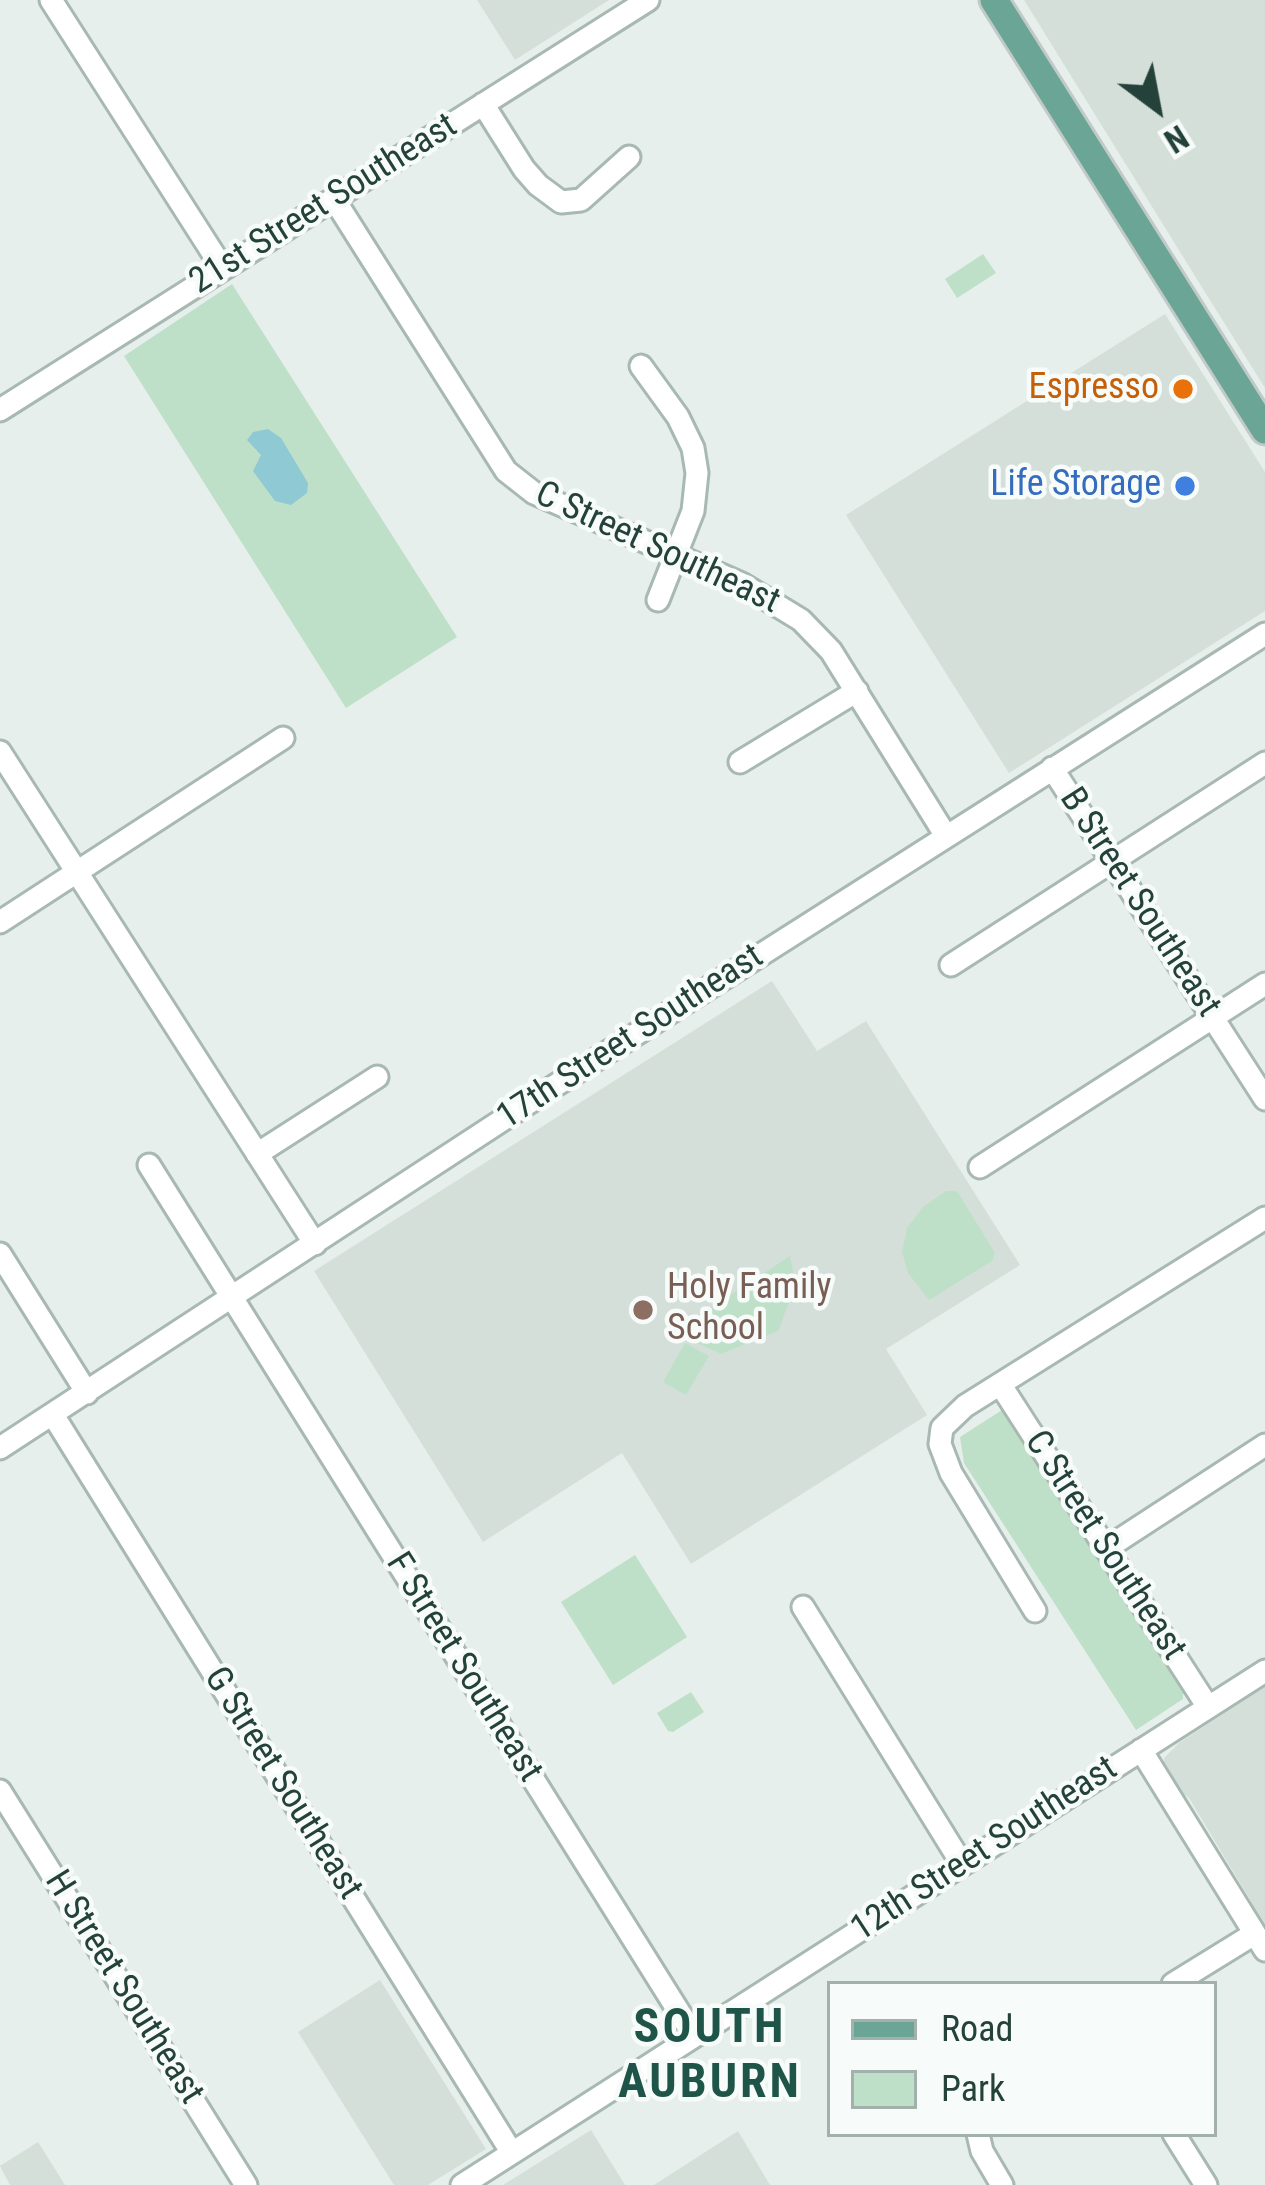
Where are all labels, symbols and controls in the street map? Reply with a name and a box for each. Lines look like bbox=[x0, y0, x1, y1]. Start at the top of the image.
north arrow bbox=[1097, 48, 1217, 168]
street label: 21st Street Southeast bbox=[182, 105, 466, 305]
text: N bbox=[1157, 117, 1195, 161]
place label: Espresso bbox=[1029, 367, 1159, 411]
marker: Espresso bbox=[1170, 376, 1196, 402]
place label: Life Storage bbox=[990, 464, 1161, 508]
street label: C Street Southeast bbox=[528, 473, 786, 625]
marker: Life Storage bbox=[1172, 473, 1198, 499]
street label: B Street Southeast bbox=[1049, 781, 1229, 1025]
street label: 17th Street Southeast bbox=[490, 936, 772, 1140]
place label: Holy Family School bbox=[667, 1267, 831, 1352]
marker: Holy Family School bbox=[630, 1297, 656, 1323]
street label: C Street Southeast bbox=[1014, 1423, 1194, 1669]
street label: F Street Southeast bbox=[375, 1546, 551, 1790]
street label: G Street Southeast bbox=[193, 1660, 371, 1908]
street label: 12th Street Southeast bbox=[844, 1748, 1126, 1952]
street label: H Street Southeast bbox=[34, 1864, 212, 2112]
legend bbox=[827, 1981, 1217, 2137]
district label: SOUTH AUBURN bbox=[618, 2001, 802, 2114]
text: Road bbox=[941, 2008, 1013, 2050]
text: Park bbox=[941, 2068, 1005, 2110]

